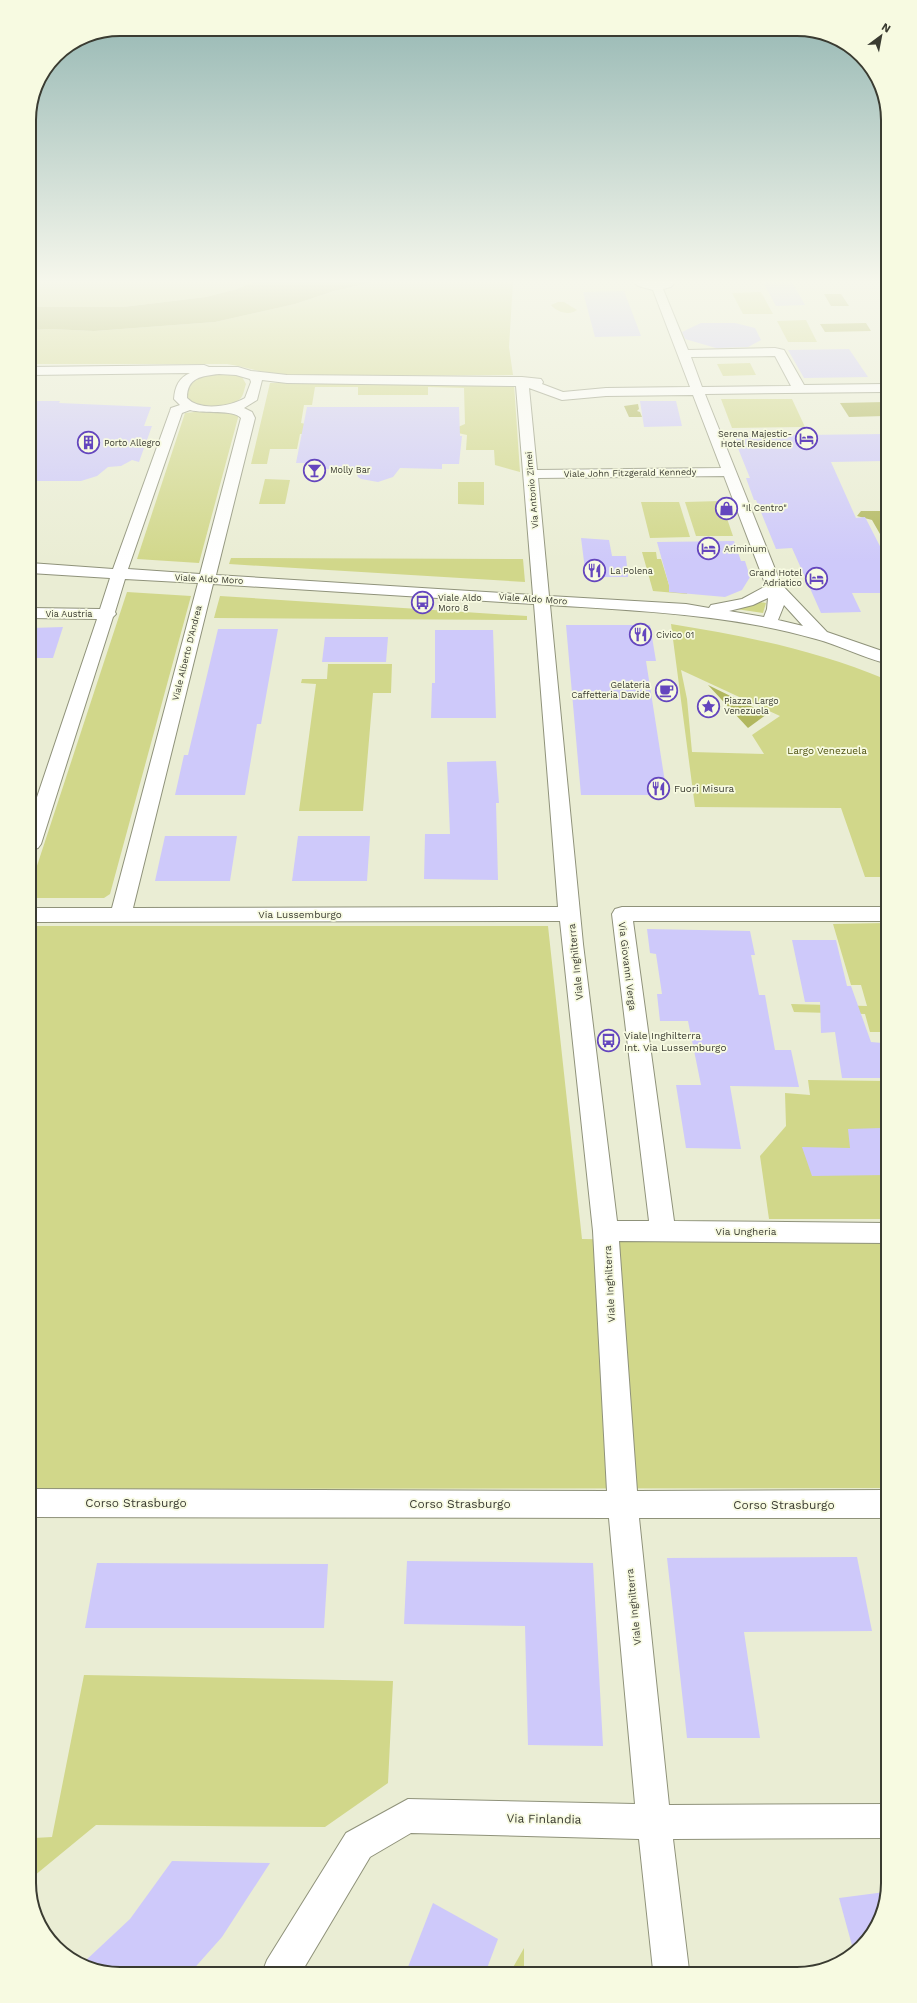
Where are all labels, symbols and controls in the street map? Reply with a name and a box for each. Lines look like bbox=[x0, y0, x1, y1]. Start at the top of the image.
north arrow bbox=[861, 16, 901, 56]
text: N bbox=[879, 20, 893, 36]
hotel icon: Serena Majestic- Hotel Residence bbox=[794, 426, 820, 452]
place label: Serena Majestic- Hotel Residence bbox=[718, 429, 792, 449]
building icon: Porto Allegro bbox=[75, 430, 101, 456]
place label: Porto Allegro bbox=[104, 438, 160, 448]
street label: Via Antonio Zimei bbox=[524, 451, 540, 529]
bar icon: Molly Bar bbox=[302, 457, 328, 483]
place label: Molly Bar bbox=[330, 465, 371, 475]
street label: Viale John Fitzgerald Kennedy bbox=[564, 467, 697, 479]
shop icon: "Il Centro" bbox=[714, 495, 740, 521]
place label: "Il Centro" bbox=[742, 503, 787, 513]
hotel icon: Ariminum bbox=[695, 536, 721, 562]
place label: Ariminum bbox=[724, 544, 767, 554]
restaurant icon: La Polena bbox=[582, 558, 608, 584]
hotel icon: Grand Hotel Adriatico bbox=[804, 565, 830, 591]
place label: La Polena bbox=[610, 566, 653, 576]
place label: Grand Hotel Adriatico bbox=[749, 568, 802, 588]
street label: Viale Aldo Moro bbox=[174, 572, 244, 586]
bus stop icon: Viale Aldo Moro 8 bbox=[409, 590, 435, 616]
street label: Viale Aldo Moro bbox=[498, 592, 568, 606]
place label: Viale Aldo Moro 8 bbox=[438, 593, 482, 613]
street label: Viale Alberto D'Andrea bbox=[170, 604, 204, 702]
street label: Via Austria bbox=[46, 609, 92, 619]
restaurant icon: Civico 01 bbox=[628, 622, 654, 648]
place label: Civico 01 bbox=[656, 630, 694, 640]
cafe icon: Gelateria Caffetteria Davide bbox=[653, 677, 679, 703]
place label: Gelateria Caffetteria Davide bbox=[571, 680, 650, 700]
place icon: Piazza Largo Venezuela bbox=[695, 693, 721, 719]
place label: Piazza Largo Venezuela bbox=[724, 696, 779, 716]
park label: Largo Venezuela bbox=[787, 745, 867, 756]
restaurant icon: Fuori Misura bbox=[645, 775, 671, 801]
place label: Fuori Misura bbox=[674, 783, 735, 794]
street label: Via Lussemburgo bbox=[258, 909, 342, 920]
street label: Via Giovanni Verga bbox=[617, 921, 638, 1011]
street label: Viale Inghilterra bbox=[566, 923, 585, 1001]
bus stop icon: Viale Inghilterra Int. Via Lussemburgo bbox=[595, 1028, 621, 1054]
place label: Viale Inghilterra Int. Via Lussemburgo bbox=[624, 1030, 726, 1053]
street label: Via Ungheria bbox=[716, 1226, 777, 1237]
street label: Viale Inghilterra bbox=[602, 1245, 617, 1323]
street label: Corso Strasburgo bbox=[85, 1496, 187, 1510]
street label: Corso Strasburgo bbox=[409, 1497, 511, 1511]
street label: Corso Strasburgo bbox=[733, 1498, 835, 1512]
street label: Viale Inghilterra bbox=[624, 1568, 643, 1646]
street label: Via Finlandia bbox=[506, 1811, 582, 1827]

